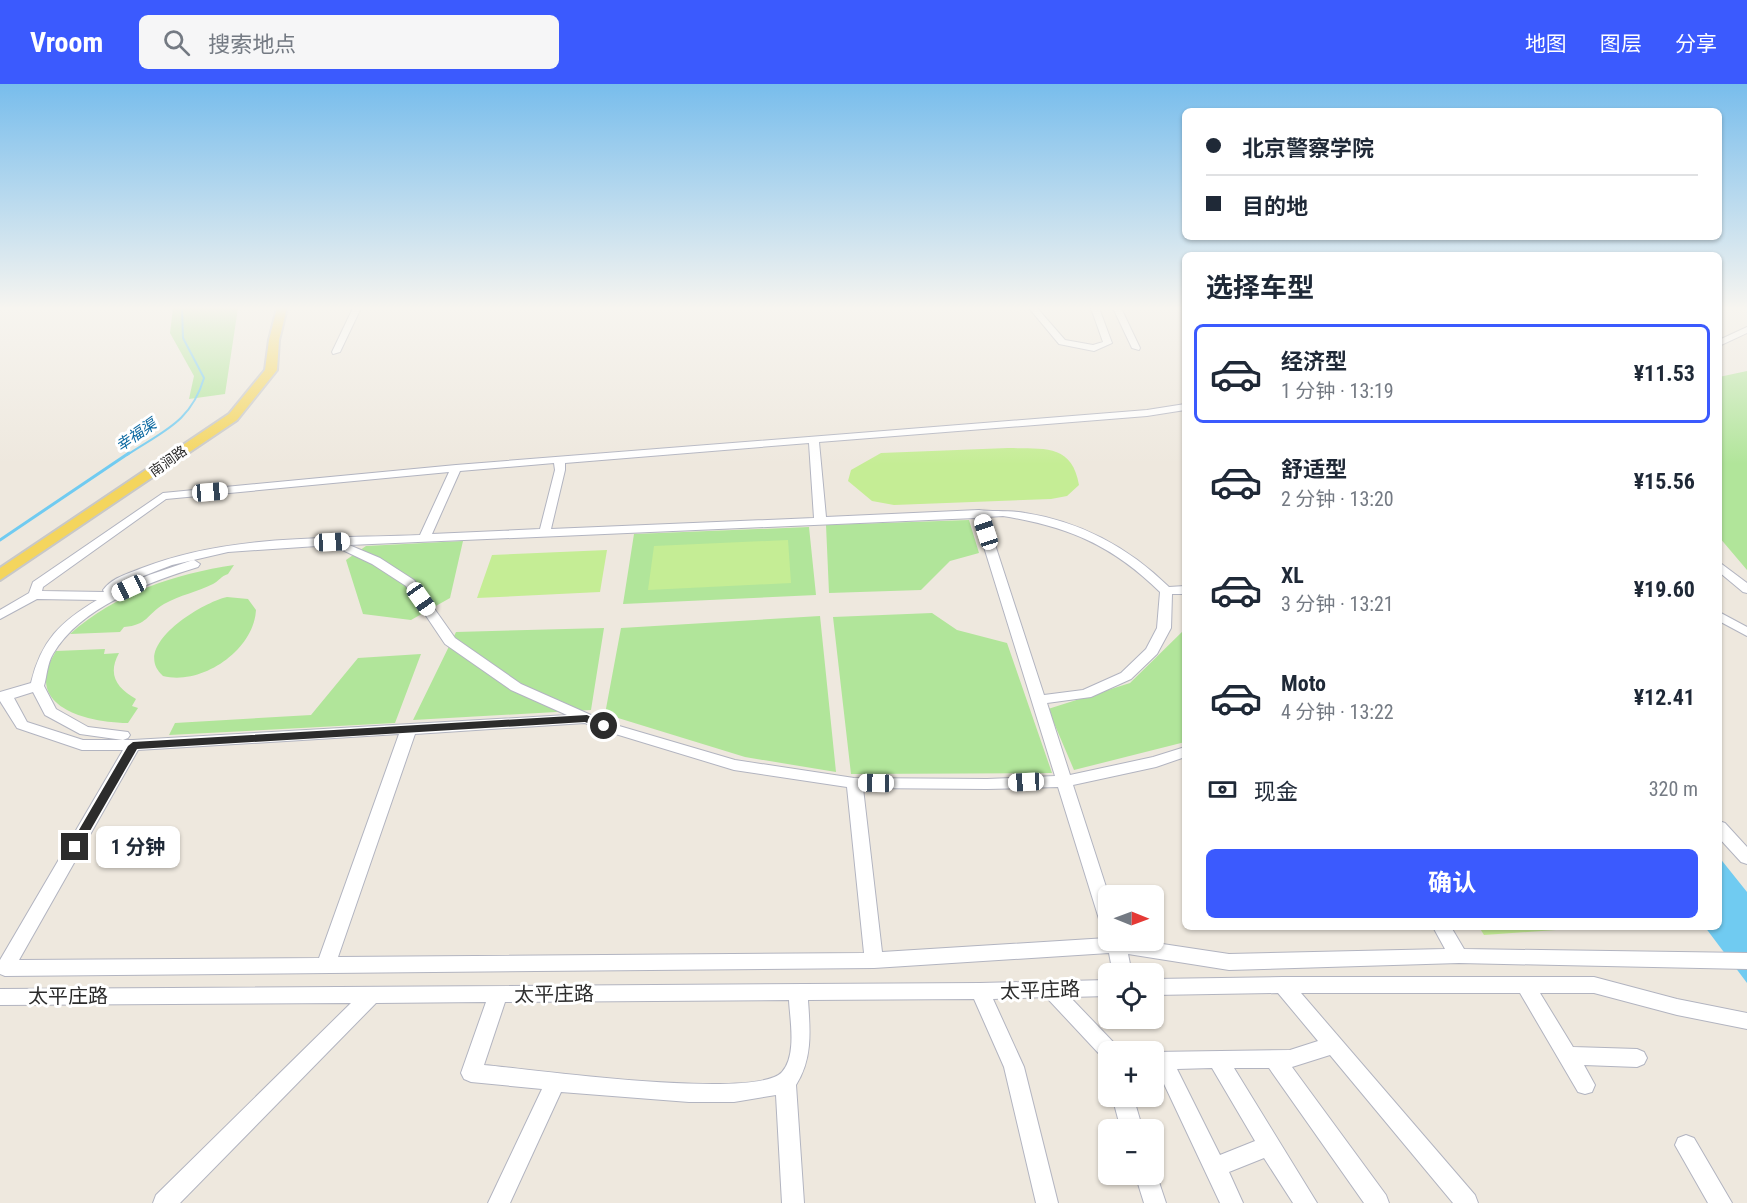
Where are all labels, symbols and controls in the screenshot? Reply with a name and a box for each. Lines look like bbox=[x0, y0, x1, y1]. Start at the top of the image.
search box bbox=[139, 15, 559, 69]
text: Vroom bbox=[30, 26, 103, 59]
icon: search bbox=[160, 26, 193, 59]
text: 搜索地点 bbox=[208, 32, 296, 57]
text: 地图 bbox=[1525, 32, 1567, 56]
text: 图层 bbox=[1600, 32, 1642, 56]
text: 分享 bbox=[1675, 32, 1717, 56]
text: 北京警察学院 bbox=[1242, 136, 1374, 161]
text: 目的地 bbox=[1242, 194, 1308, 219]
text: 选择车型 bbox=[1206, 272, 1314, 304]
icon: car bbox=[1209, 347, 1263, 401]
text: 经济型 bbox=[1281, 349, 1347, 374]
text: ¥11.53 bbox=[1634, 361, 1695, 386]
text: 1 分钟 · 13:19 bbox=[1281, 379, 1394, 403]
water label: 幸福渠 bbox=[112, 414, 161, 455]
street label: 南涧路 bbox=[146, 442, 190, 480]
icon: car bbox=[1209, 455, 1263, 509]
text: 舒适型 bbox=[1281, 457, 1347, 482]
text: ¥15.56 bbox=[1634, 469, 1695, 494]
car bbox=[191, 481, 229, 503]
text: 2 分钟 · 13:20 bbox=[1281, 487, 1394, 511]
car bbox=[972, 512, 1000, 552]
car bbox=[314, 532, 350, 552]
icon: car bbox=[1209, 563, 1263, 617]
text: XL bbox=[1281, 563, 1304, 588]
car bbox=[109, 572, 149, 604]
text: ¥19.60 bbox=[1634, 577, 1695, 602]
car bbox=[403, 579, 439, 619]
text: 3 分钟 · 13:21 bbox=[1281, 592, 1394, 616]
icon: car bbox=[1209, 671, 1263, 725]
text: Moto bbox=[1281, 671, 1326, 696]
text: ¥12.41 bbox=[1634, 685, 1695, 710]
text: 4 分钟 · 13:22 bbox=[1281, 700, 1394, 724]
route start bbox=[590, 712, 617, 739]
car bbox=[1008, 772, 1044, 792]
icon: cash bbox=[1206, 773, 1239, 806]
car bbox=[858, 774, 894, 792]
text: 320 m bbox=[1649, 777, 1698, 801]
text: 现金 bbox=[1254, 779, 1298, 804]
callout: 1 分钟 bbox=[96, 826, 180, 868]
route end bbox=[61, 833, 88, 860]
text: 1 分钟 bbox=[111, 835, 165, 859]
button: 确认 bbox=[1206, 849, 1698, 918]
north arrow bbox=[1098, 885, 1164, 951]
map controls bbox=[1098, 885, 1164, 1185]
button: locate bbox=[1098, 963, 1164, 1029]
street label: 太平庄路 bbox=[1000, 977, 1080, 1003]
street label: 太平庄路 bbox=[514, 981, 594, 1007]
street label: 太平庄路 bbox=[28, 984, 108, 1008]
button: + bbox=[1098, 1041, 1164, 1107]
button: − bbox=[1098, 1119, 1164, 1185]

